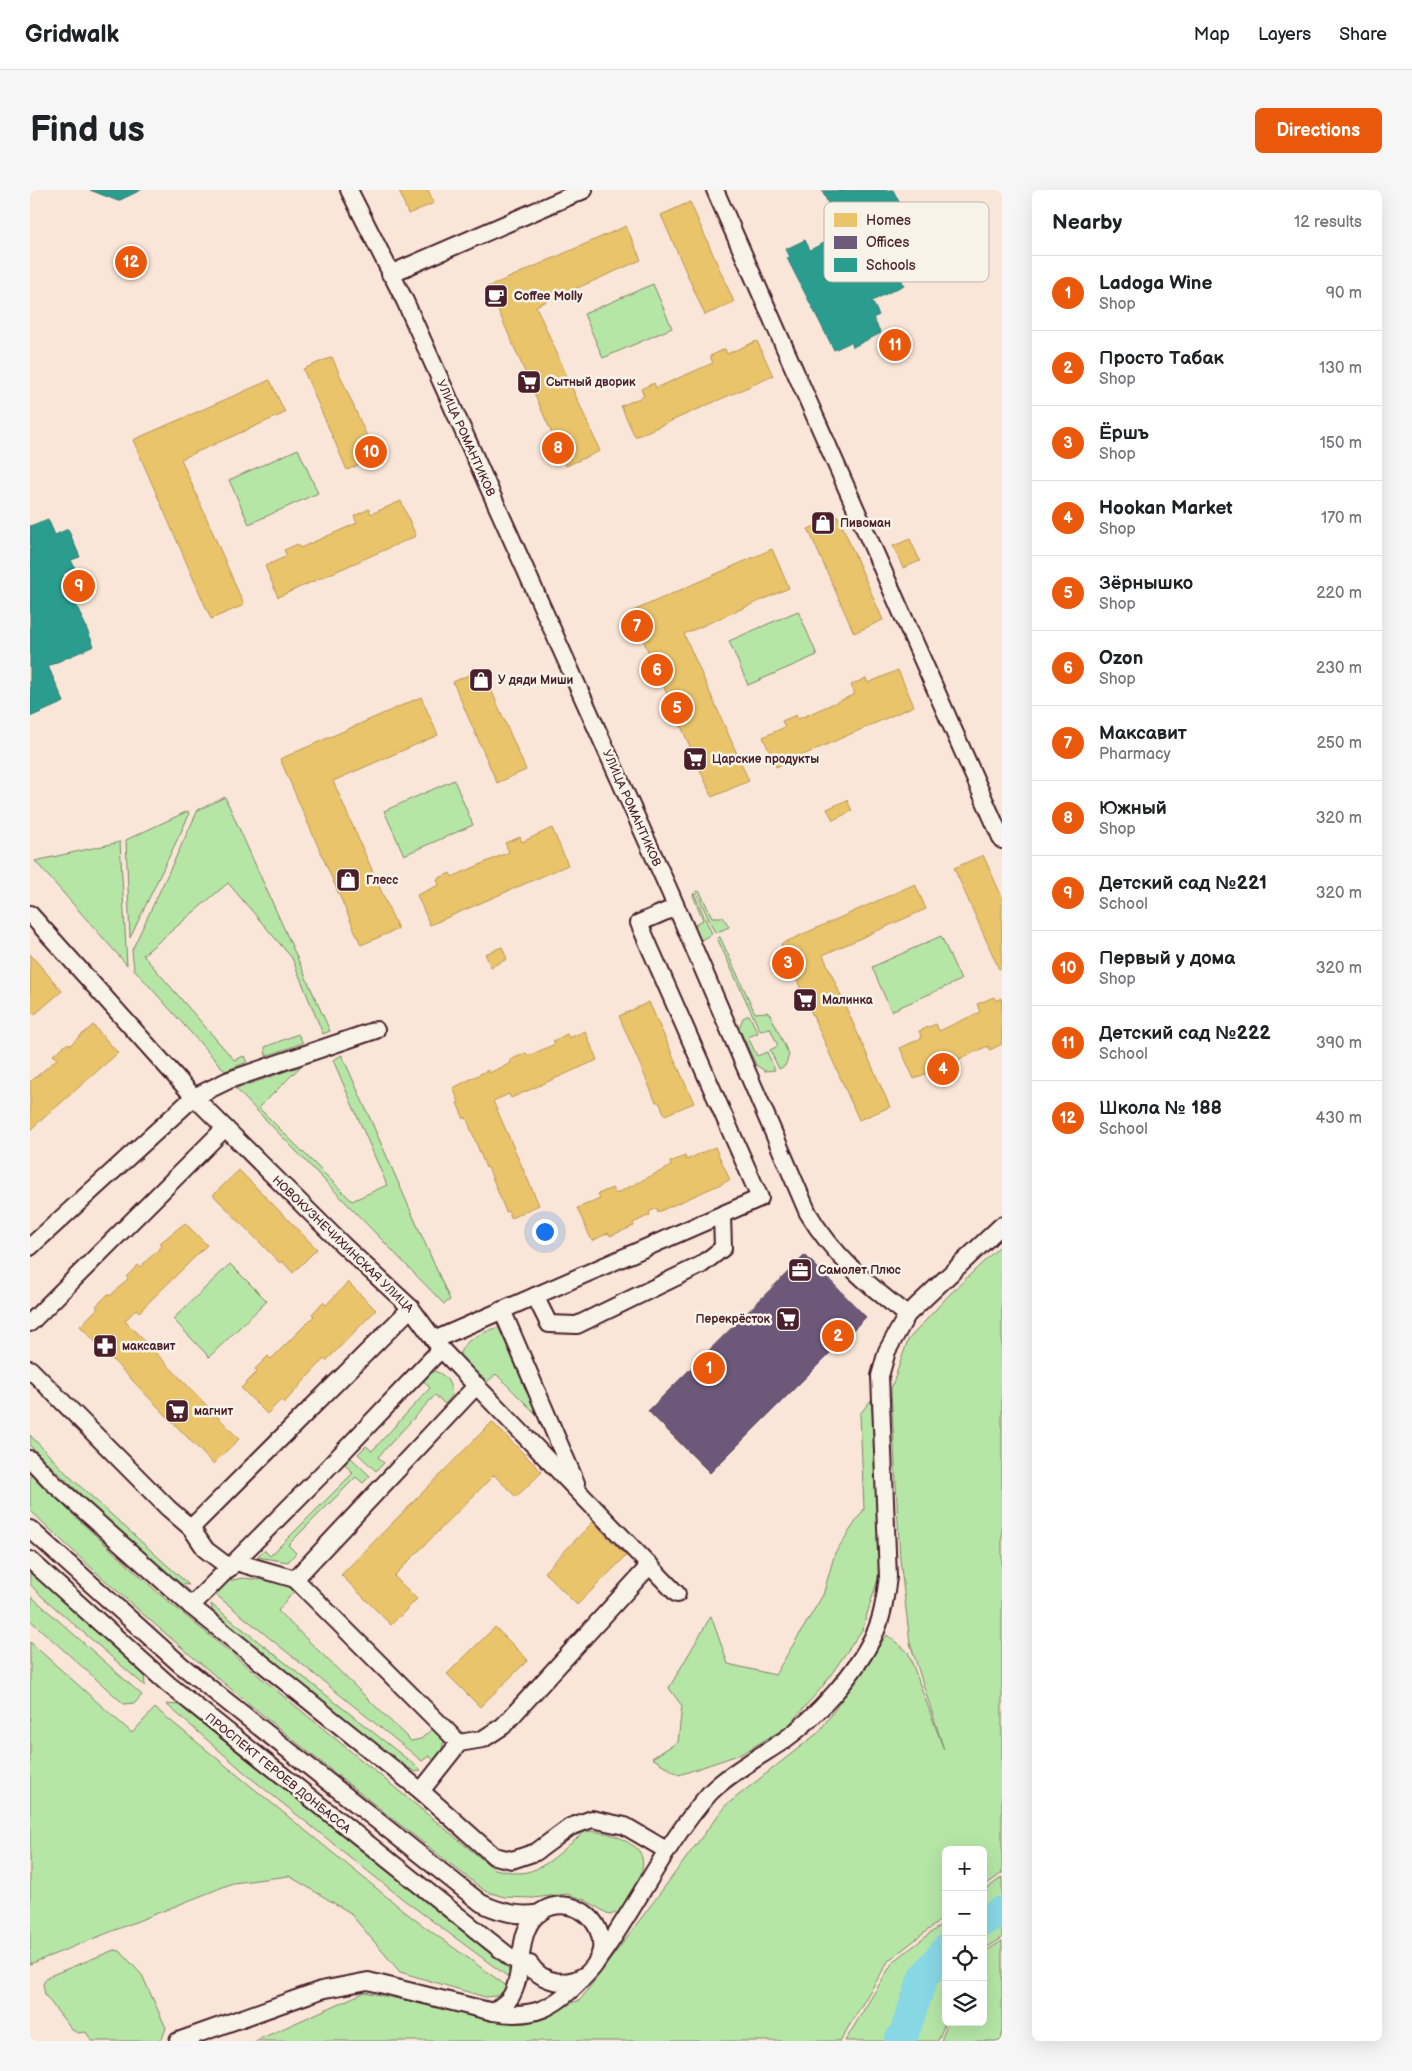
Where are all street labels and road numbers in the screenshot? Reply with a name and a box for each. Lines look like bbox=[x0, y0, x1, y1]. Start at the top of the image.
street label: УЛИЦА РОМАНТИКОВ bbox=[433, 378, 498, 499]
street label: УЛИЦА РОМАНТИКОВ bbox=[599, 748, 664, 869]
street label: НОВОКУЗНЕЧИХИНСКАЯ УЛИЦА bbox=[269, 1173, 417, 1316]
street label: ПРОСПЕКТ ГЕРОЕВ ДОНБАССА bbox=[202, 1710, 354, 1837]

